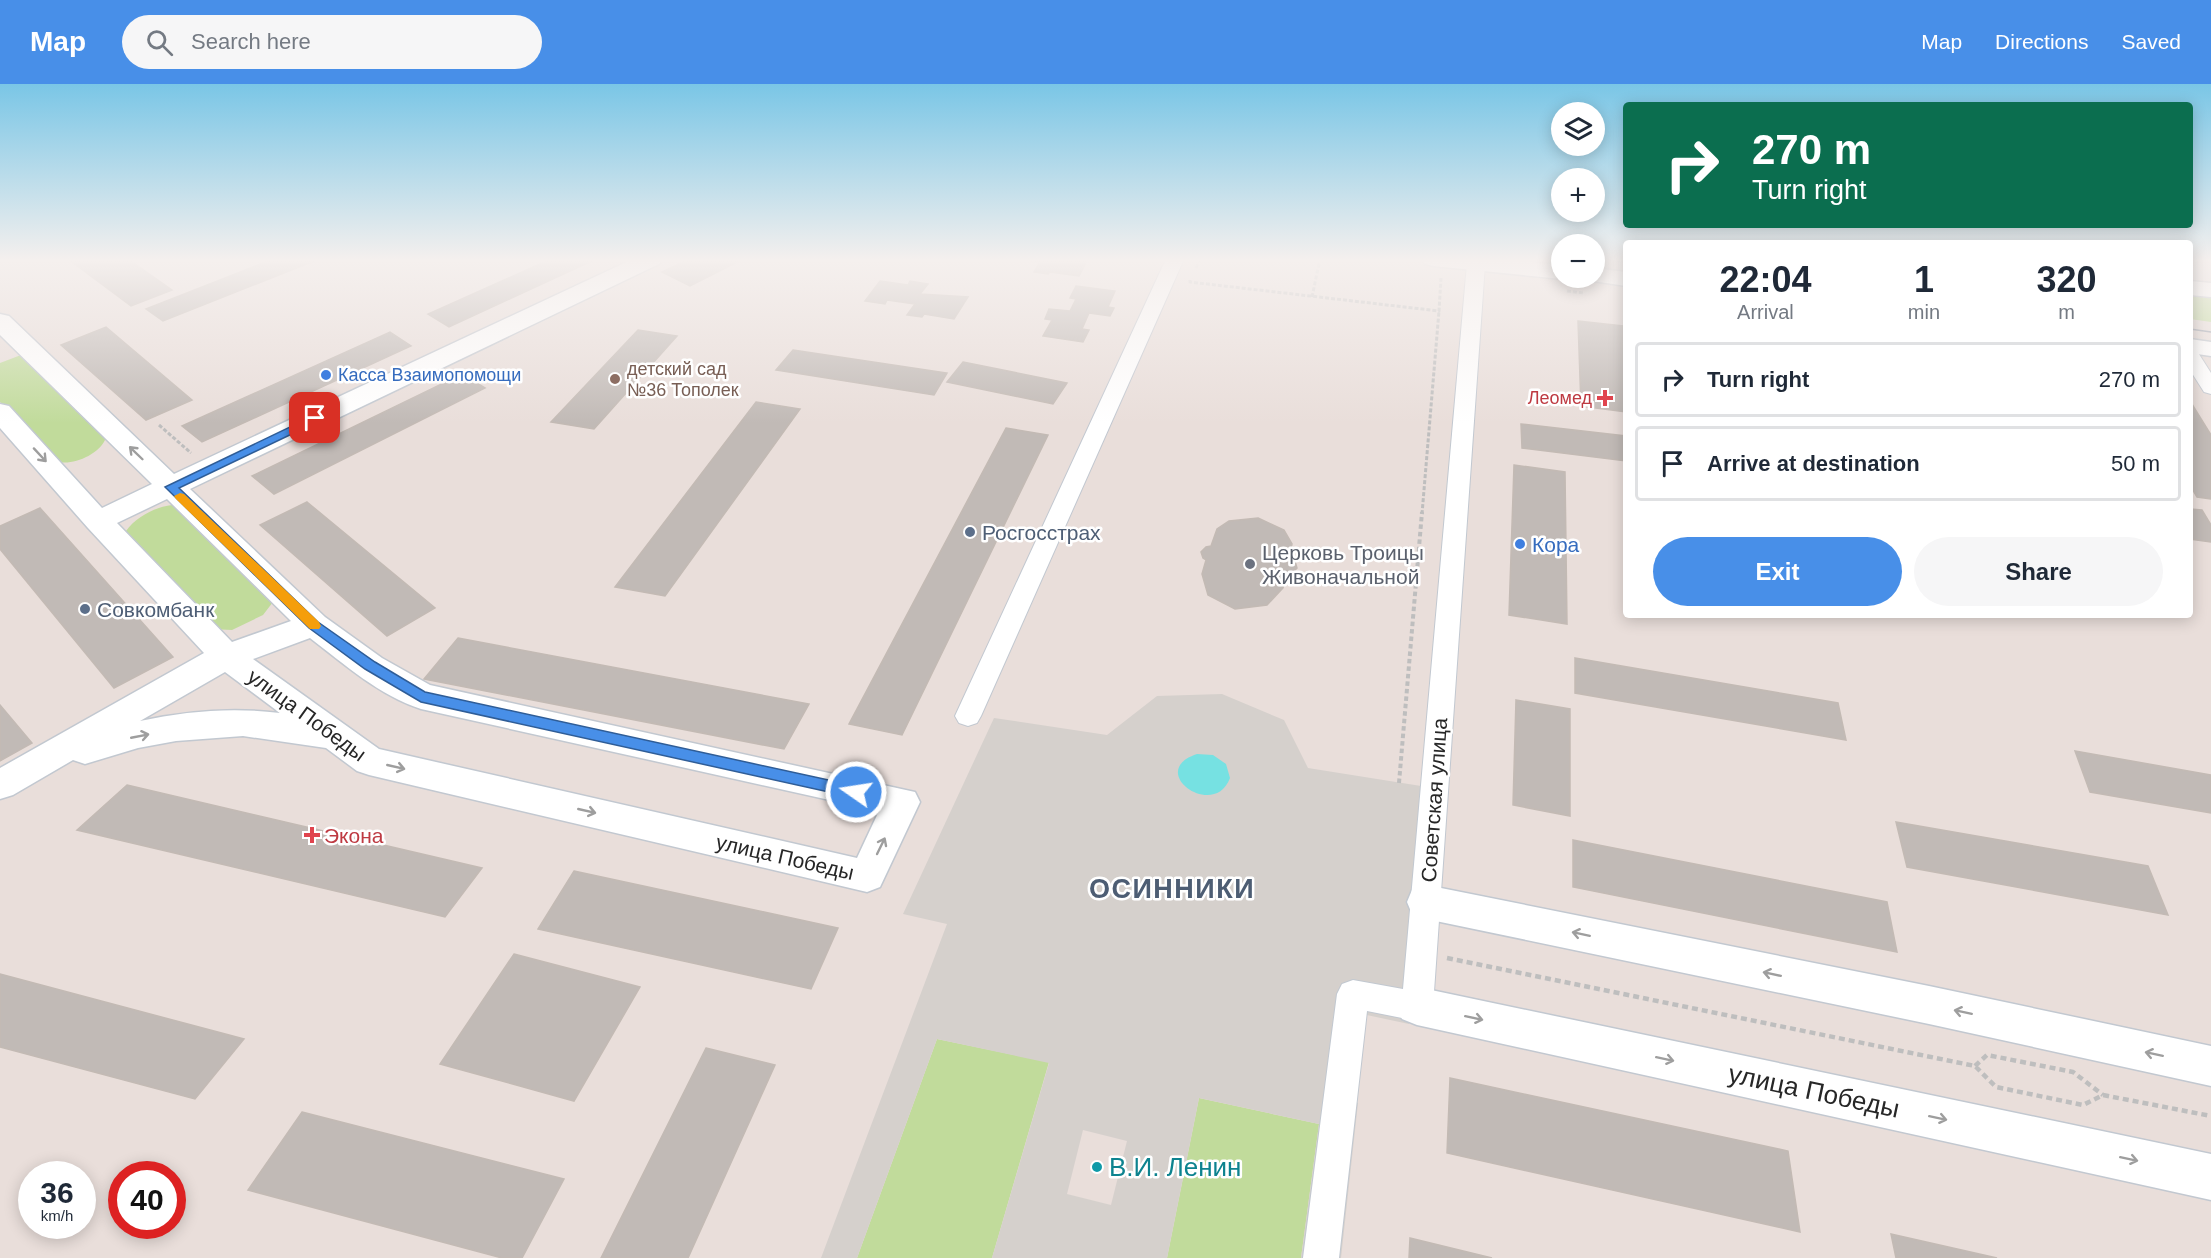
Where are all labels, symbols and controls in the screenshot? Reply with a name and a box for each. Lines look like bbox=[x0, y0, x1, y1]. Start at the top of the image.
search box bbox=[122, 15, 542, 69]
text: Map bbox=[30, 26, 86, 57]
icon: search bbox=[143, 26, 176, 59]
text: Search here bbox=[191, 29, 311, 54]
text: Map bbox=[1921, 30, 1962, 53]
text: Directions bbox=[1995, 30, 2088, 53]
text: Saved bbox=[2121, 30, 2181, 53]
map controls bbox=[1551, 102, 1605, 288]
button: layers bbox=[1551, 102, 1605, 156]
icon: right bbox=[1653, 126, 1731, 204]
text: 270 m bbox=[1752, 126, 1871, 173]
button: + bbox=[1551, 168, 1605, 222]
text: Turn right bbox=[1752, 175, 1867, 205]
button: − bbox=[1551, 234, 1605, 288]
text: 22:04 bbox=[1719, 259, 1811, 300]
text: 1 bbox=[1914, 259, 1934, 300]
text: 320 bbox=[2036, 259, 2097, 300]
text: Arrival bbox=[1737, 301, 1794, 323]
text: min bbox=[1908, 301, 1940, 323]
text: m bbox=[2058, 301, 2075, 323]
place label: детский сад №36 Тополек bbox=[627, 359, 739, 400]
icon: right bbox=[1656, 363, 1689, 396]
place label: Касса Взаимопомощи bbox=[338, 365, 521, 385]
text: Turn right bbox=[1707, 367, 1809, 392]
text: 270 m bbox=[2099, 367, 2160, 392]
marker: Касса Взаимопомощи bbox=[319, 368, 333, 382]
marker: детский сад №36 Тополек bbox=[608, 372, 622, 386]
place label: Леомед bbox=[1528, 388, 1592, 408]
marker: Леомед bbox=[1596, 389, 1614, 407]
pin bbox=[289, 392, 340, 443]
icon: arrive bbox=[298, 401, 331, 434]
one-way arrow bbox=[128, 446, 143, 460]
one-way arrow bbox=[33, 447, 47, 462]
icon: arrive bbox=[1656, 447, 1689, 480]
text: Arrive at destination bbox=[1707, 451, 1920, 476]
text: 50 m bbox=[2111, 451, 2160, 476]
place label: Росгосстрах bbox=[982, 521, 1101, 544]
marker: Росгосстрах bbox=[963, 525, 977, 539]
place label: Кора bbox=[1532, 533, 1580, 556]
marker: Кора bbox=[1513, 537, 1527, 551]
button: Exit bbox=[1653, 537, 1902, 606]
button: Share bbox=[1914, 537, 2163, 606]
place label: Церковь Троицы Живоначальной bbox=[1262, 541, 1424, 588]
marker: Церковь Троицы Живоначальной bbox=[1243, 557, 1257, 571]
place label: Совкомбанк bbox=[97, 598, 215, 621]
marker: Совкомбанк bbox=[78, 602, 92, 616]
street label: улица Победы bbox=[243, 664, 371, 766]
street label: Советская улица bbox=[1417, 717, 1451, 883]
one-way arrow bbox=[130, 730, 149, 741]
position arrow bbox=[824, 760, 888, 824]
one-way arrow bbox=[387, 762, 406, 774]
one-way arrow bbox=[577, 805, 596, 817]
place label: Экона bbox=[324, 824, 384, 847]
marker: Экона bbox=[305, 828, 319, 842]
street label: улица Победы bbox=[714, 830, 856, 884]
one-way arrow bbox=[876, 838, 888, 856]
district label: ОСИННИКИ bbox=[1089, 874, 1255, 904]
one-way arrow bbox=[1572, 928, 1591, 939]
one-way arrow bbox=[1763, 968, 1782, 979]
one-way arrow bbox=[1954, 1006, 1973, 1018]
one-way arrow bbox=[1464, 1013, 1484, 1024]
one-way arrow bbox=[2145, 1047, 2164, 1059]
one-way arrow bbox=[1655, 1054, 1674, 1065]
street label: улица Победы bbox=[1726, 1058, 1902, 1124]
one-way arrow bbox=[1928, 1113, 1948, 1124]
place label: В.И. Ленин bbox=[1109, 1152, 1241, 1182]
one-way arrow bbox=[2119, 1154, 2138, 1166]
marker: В.И. Ленин bbox=[1090, 1160, 1104, 1174]
speed limit sign: 40 bbox=[108, 1161, 186, 1239]
text: 36 bbox=[40, 1176, 74, 1209]
text: km/h bbox=[41, 1207, 73, 1224]

